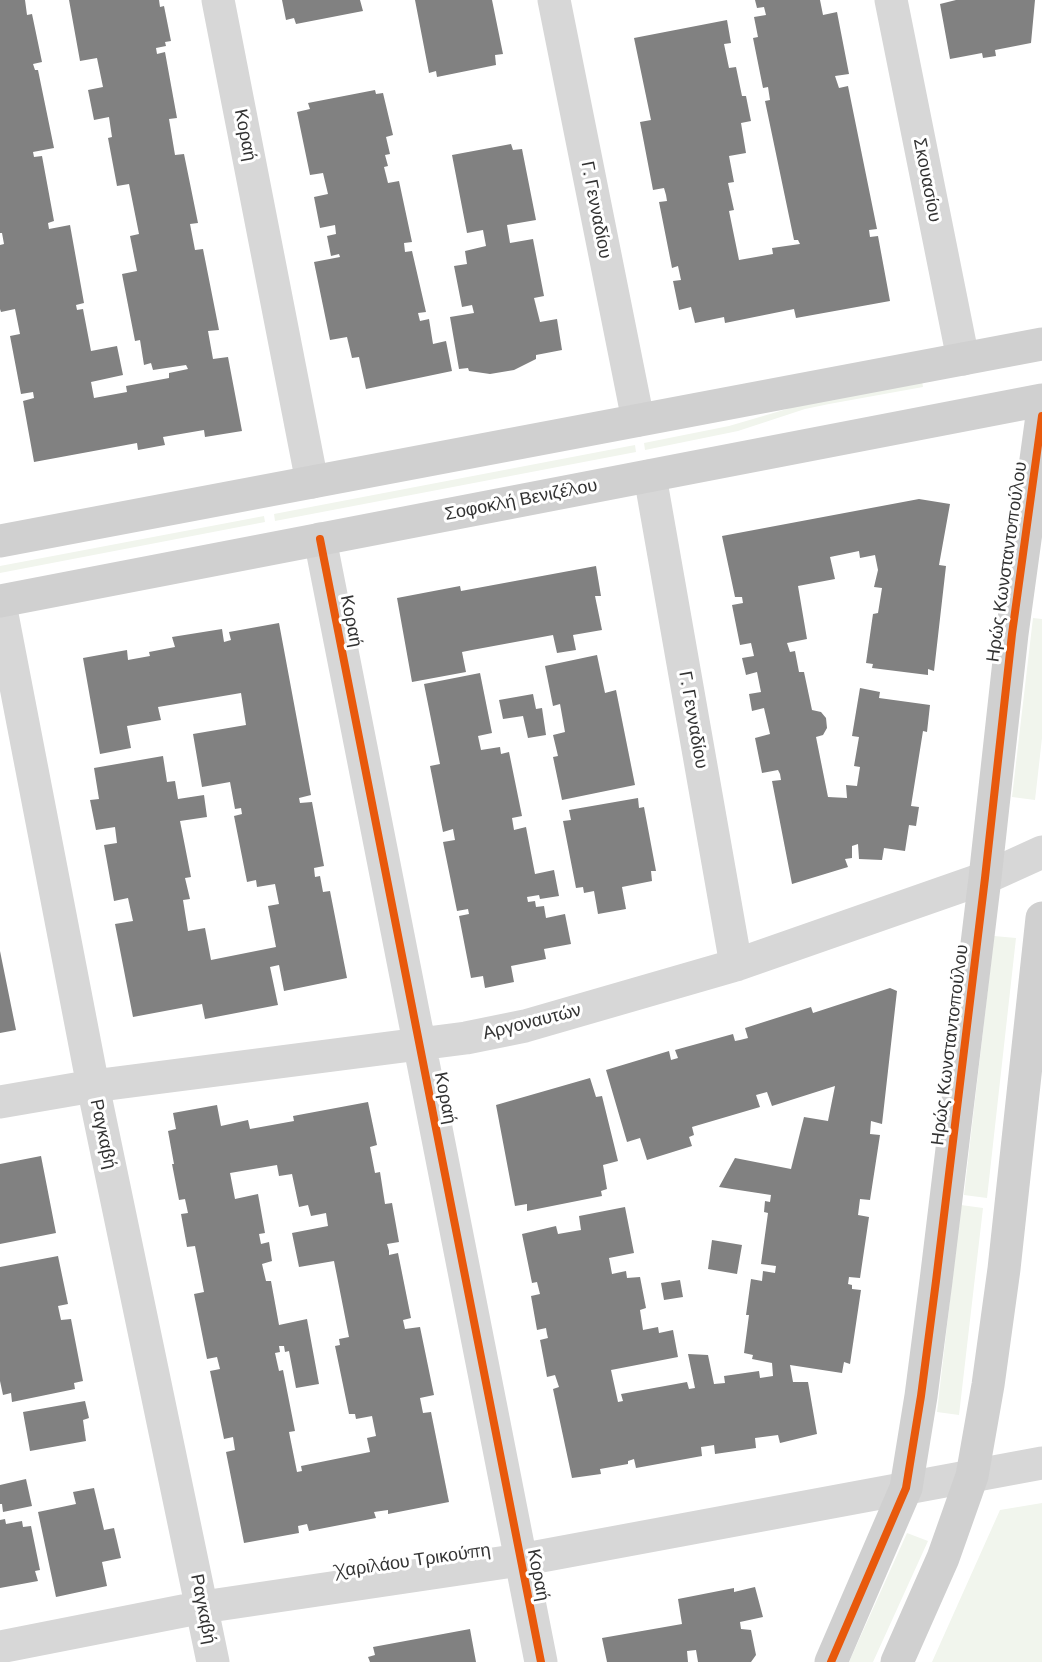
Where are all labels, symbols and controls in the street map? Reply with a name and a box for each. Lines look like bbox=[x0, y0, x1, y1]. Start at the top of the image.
street label: Κοραή bbox=[229, 107, 261, 163]
street label: Σκουασίου bbox=[908, 136, 946, 224]
street label: Γ. Γενναδίου bbox=[576, 160, 616, 260]
street label: Ηρώς Κωνσταντοπούλου bbox=[982, 460, 1032, 664]
street label: Σοφοκλή Βενιζέλου bbox=[443, 475, 599, 525]
street label: Κοραή bbox=[335, 593, 367, 649]
street label: Γ. Γενναδίου bbox=[674, 670, 712, 770]
street label: Ηρώς Κωνσταντοπούλου bbox=[927, 943, 973, 1147]
street label: Αργοναυτών bbox=[481, 999, 583, 1045]
street label: Κοραή bbox=[429, 1070, 461, 1126]
street label: Ραγκαβή bbox=[85, 1097, 121, 1171]
street label: Χαριλάου Τρικούπη bbox=[334, 1539, 492, 1583]
street label: Κοραή bbox=[522, 1547, 554, 1603]
street label: Ραγκαβή bbox=[186, 1572, 220, 1646]

